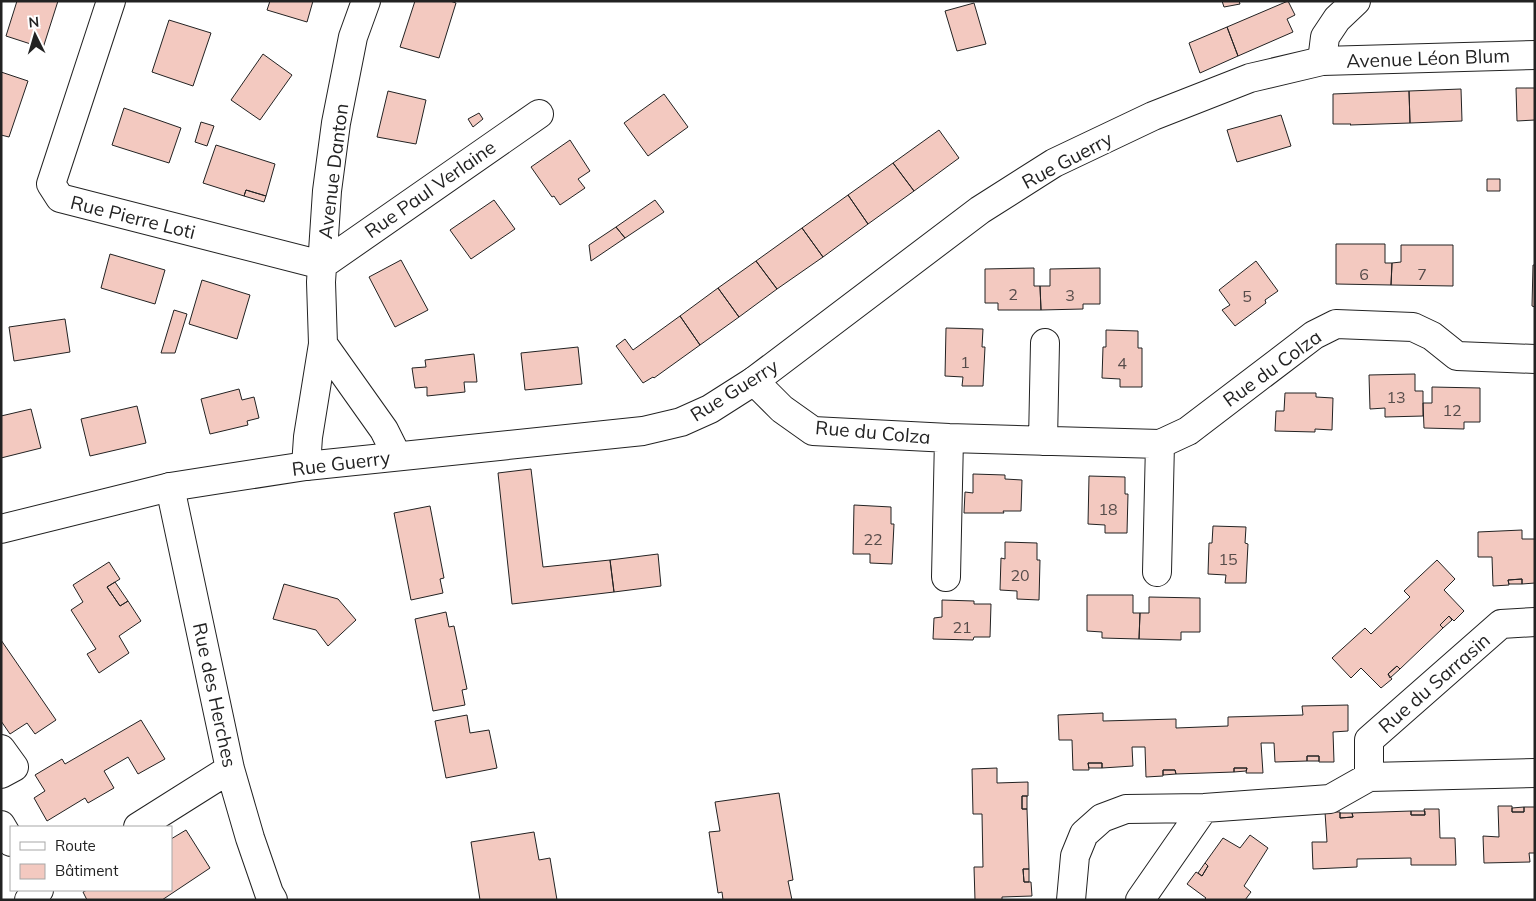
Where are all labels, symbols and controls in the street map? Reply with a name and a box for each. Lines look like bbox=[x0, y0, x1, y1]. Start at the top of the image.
north arrow bbox=[10, 10, 60, 60]
text: N bbox=[28, 13, 40, 31]
street label: Avenue Léon Blum bbox=[1346, 43, 1510, 73]
street label: Avenue Danton bbox=[313, 102, 353, 240]
street label: Rue Guerry bbox=[1018, 126, 1116, 194]
street label: Rue Paul Verlaine bbox=[360, 135, 500, 243]
street label: Rue Pierre Loti bbox=[68, 190, 198, 244]
house number: 6 bbox=[1359, 264, 1369, 284]
house number: 7 bbox=[1417, 264, 1427, 284]
house number: 2 bbox=[1008, 284, 1018, 304]
house number: 3 bbox=[1065, 285, 1075, 305]
house number: 5 bbox=[1242, 286, 1252, 306]
street label: Rue du Colza bbox=[1218, 324, 1326, 412]
house number: 1 bbox=[960, 352, 970, 372]
house number: 4 bbox=[1117, 353, 1127, 373]
street label: Rue Guerry bbox=[686, 354, 782, 426]
house number: 13 bbox=[1386, 387, 1406, 407]
house number: 12 bbox=[1442, 400, 1462, 420]
street label: Rue du Colza bbox=[814, 415, 932, 449]
street label: Rue Guerry bbox=[290, 445, 392, 481]
house number: 18 bbox=[1098, 499, 1118, 519]
house number: 22 bbox=[863, 529, 883, 549]
house number: 15 bbox=[1218, 549, 1238, 569]
house number: 20 bbox=[1010, 565, 1030, 585]
house number: 21 bbox=[952, 617, 972, 637]
street label: Rue des Herches bbox=[188, 620, 242, 770]
street label: Rue du Sarrasin bbox=[1373, 628, 1495, 738]
legend bbox=[10, 826, 172, 891]
text: Route bbox=[55, 836, 96, 855]
text: Bâtiment bbox=[55, 861, 118, 880]

